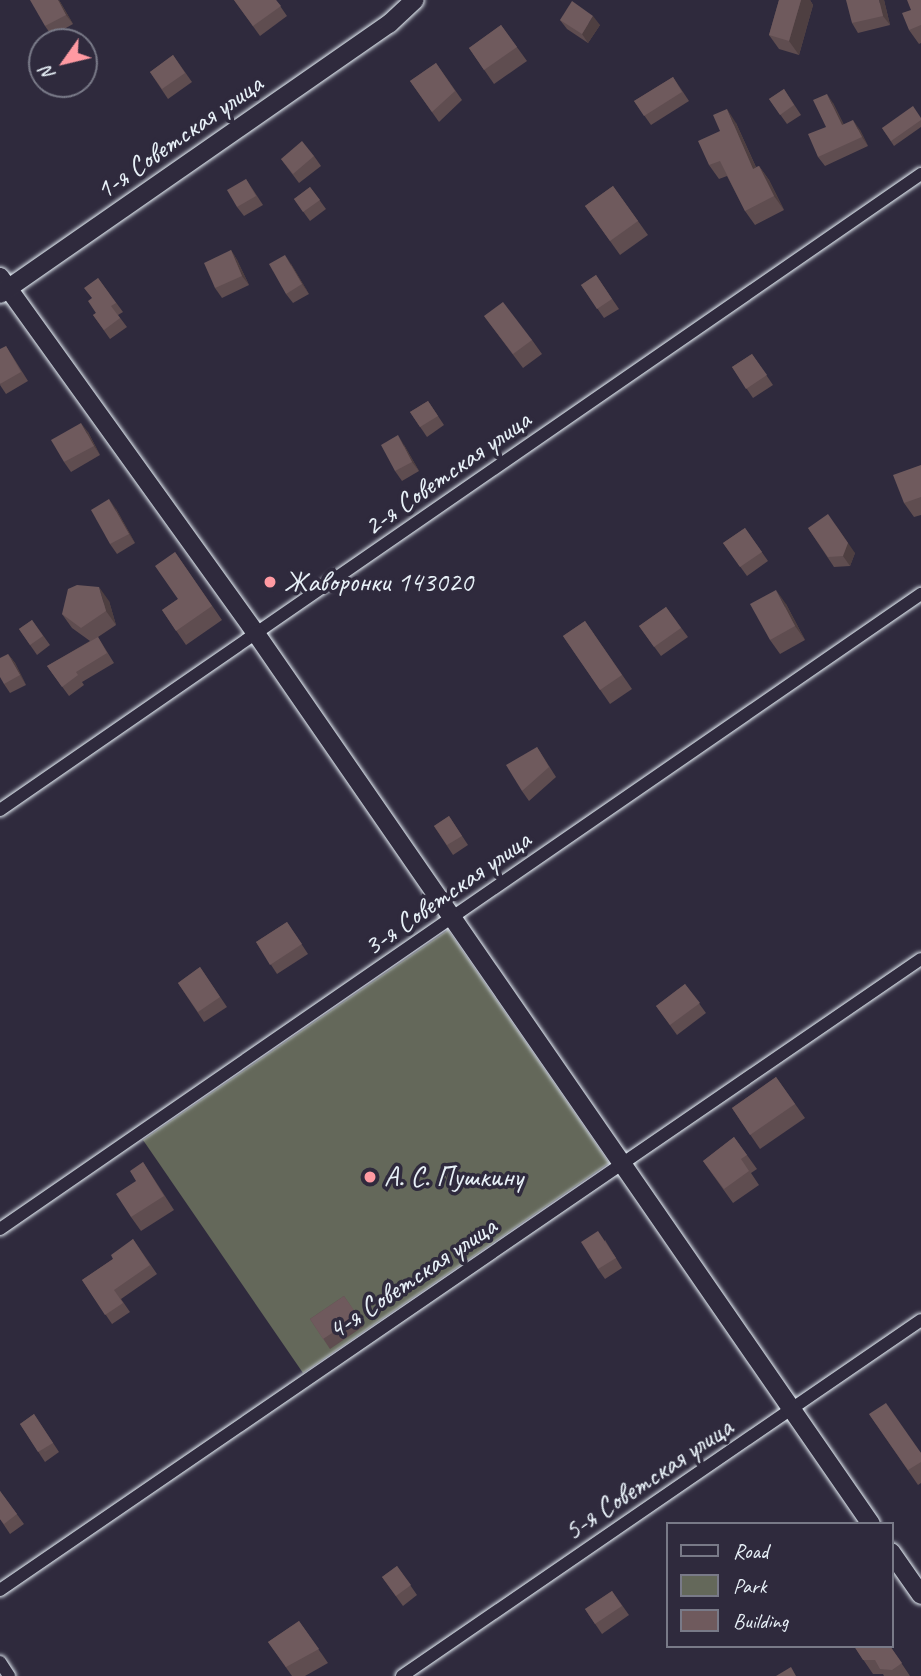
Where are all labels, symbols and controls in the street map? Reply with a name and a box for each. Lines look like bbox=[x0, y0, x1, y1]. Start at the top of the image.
north arrow bbox=[28, 28, 98, 98]
text: N bbox=[34, 62, 60, 85]
street label: 1-я Советская улица bbox=[88, 66, 270, 208]
street label: 2-я Советская улица bbox=[356, 402, 538, 544]
place label: Жаворонки 143020 bbox=[284, 565, 473, 599]
marker: Жаворонки 143020 bbox=[262, 574, 278, 590]
street label: 3-я Советская улица bbox=[356, 822, 538, 964]
place label: А. С. Пушкину bbox=[384, 1160, 523, 1194]
marker: А. С. Пушкину bbox=[362, 1169, 378, 1185]
street label: 4-я Советская улица bbox=[320, 1208, 504, 1348]
street label: 5-я Советская улица bbox=[556, 1409, 740, 1549]
legend bbox=[666, 1522, 893, 1648]
text: Road bbox=[733, 1538, 768, 1564]
text: Park bbox=[733, 1573, 766, 1599]
text: Building bbox=[733, 1608, 788, 1634]

